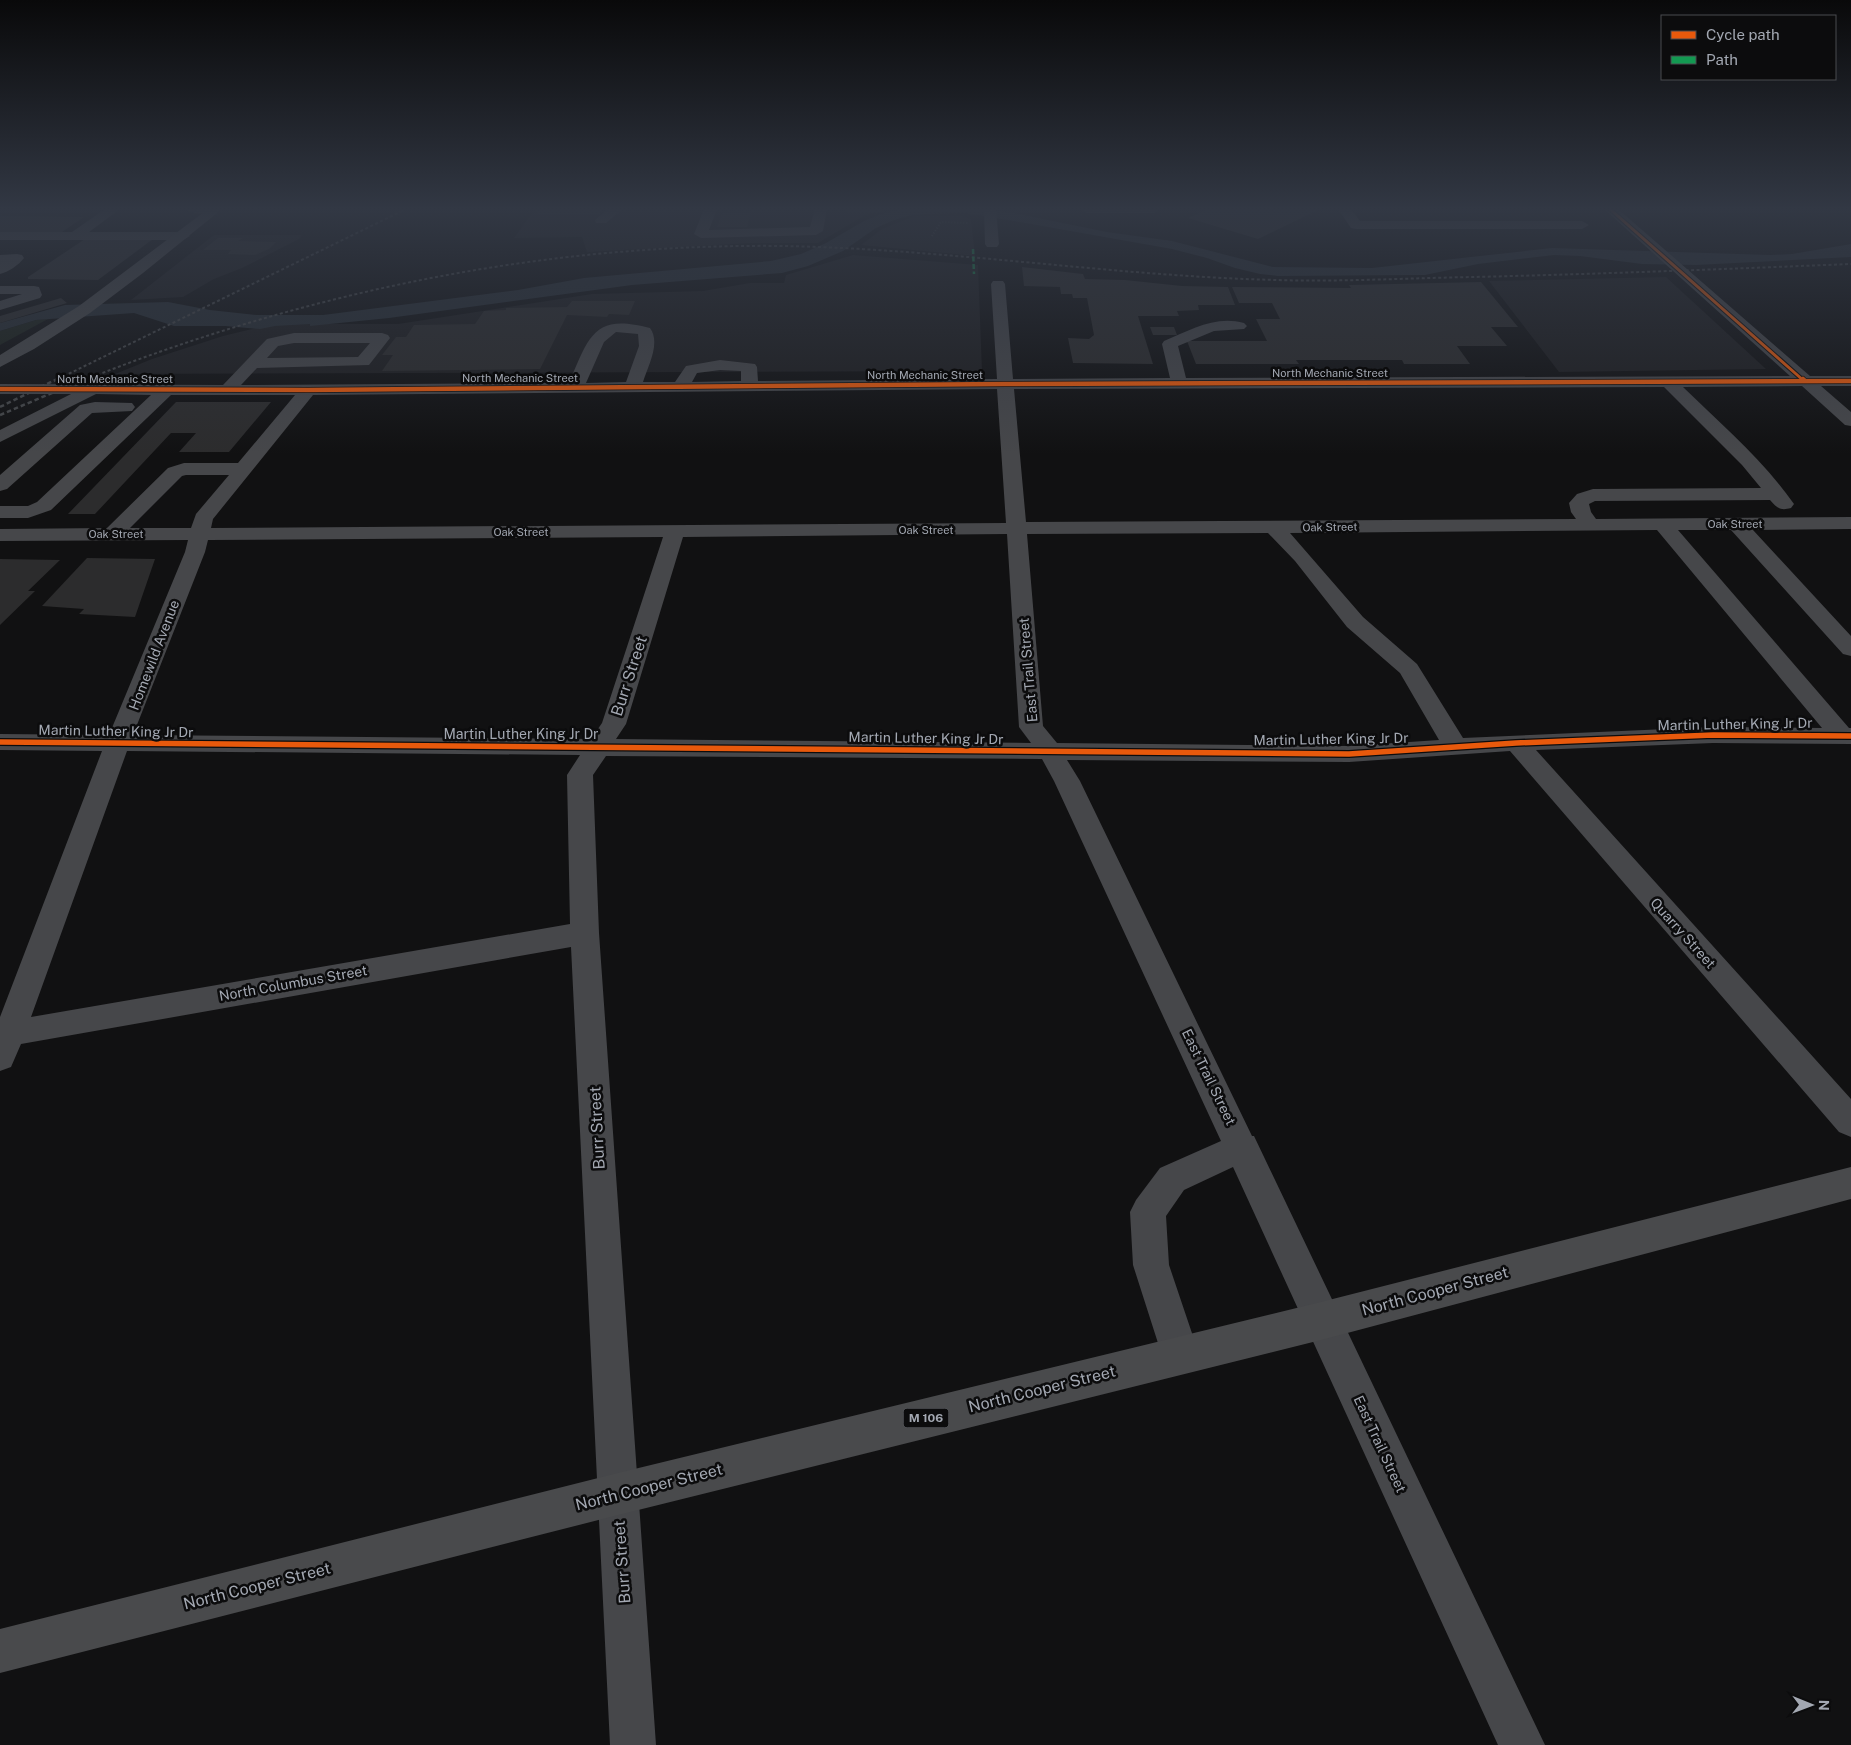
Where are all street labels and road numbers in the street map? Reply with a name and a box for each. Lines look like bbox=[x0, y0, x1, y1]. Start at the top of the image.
street label: North Mechanic Street bbox=[1272, 367, 1388, 379]
street label: North Mechanic Street bbox=[867, 369, 983, 381]
street label: North Mechanic Street bbox=[462, 372, 578, 384]
street label: North Mechanic Street bbox=[57, 373, 173, 385]
street label: Oak Street bbox=[1707, 518, 1763, 530]
street label: Oak Street bbox=[1302, 521, 1358, 533]
street label: Oak Street bbox=[898, 524, 954, 536]
street label: Oak Street bbox=[493, 526, 549, 538]
street label: Oak Street bbox=[88, 528, 144, 540]
street label: Homewild Avenue bbox=[126, 598, 182, 712]
street label: East Trail Street bbox=[1015, 617, 1041, 723]
street label: Burr Street bbox=[607, 633, 651, 719]
street label: Martin Luther King Jr Dr bbox=[1657, 715, 1813, 733]
street label: Martin Luther King Jr Dr bbox=[38, 722, 194, 740]
street label: Martin Luther King Jr Dr bbox=[443, 726, 599, 742]
street label: Martin Luther King Jr Dr bbox=[848, 729, 1004, 747]
street label: Martin Luther King Jr Dr bbox=[1253, 730, 1409, 748]
street label: Quarry Street bbox=[1647, 894, 1719, 972]
street label: North Columbus Street bbox=[218, 962, 368, 1004]
street label: East Trail Street bbox=[1179, 1026, 1239, 1128]
street label: Burr Street bbox=[585, 1086, 609, 1170]
street label: North Cooper Street bbox=[1360, 1262, 1510, 1320]
street label: North Cooper Street bbox=[966, 1362, 1118, 1416]
street label: East Trail Street bbox=[1351, 1393, 1409, 1495]
road number: M 106 bbox=[904, 1409, 948, 1428]
street label: North Cooper Street bbox=[573, 1460, 725, 1514]
street label: Burr Street bbox=[610, 1520, 634, 1604]
street label: North Cooper Street bbox=[181, 1559, 333, 1613]

